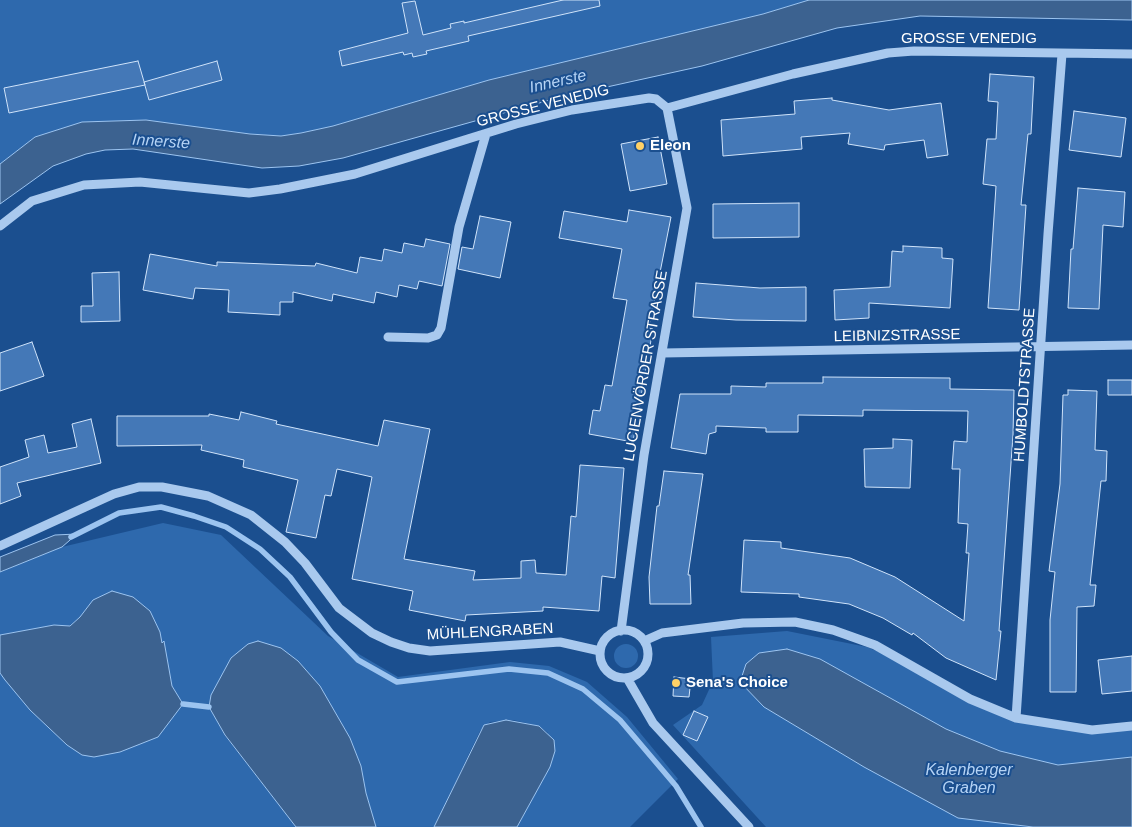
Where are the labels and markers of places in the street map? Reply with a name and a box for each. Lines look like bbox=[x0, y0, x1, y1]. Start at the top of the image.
place label: Eleon bbox=[650, 137, 691, 155]
marker: Eleon bbox=[634, 140, 646, 152]
place label: Sena's Choice bbox=[686, 674, 788, 692]
marker: Sena's Choice bbox=[670, 677, 682, 689]

